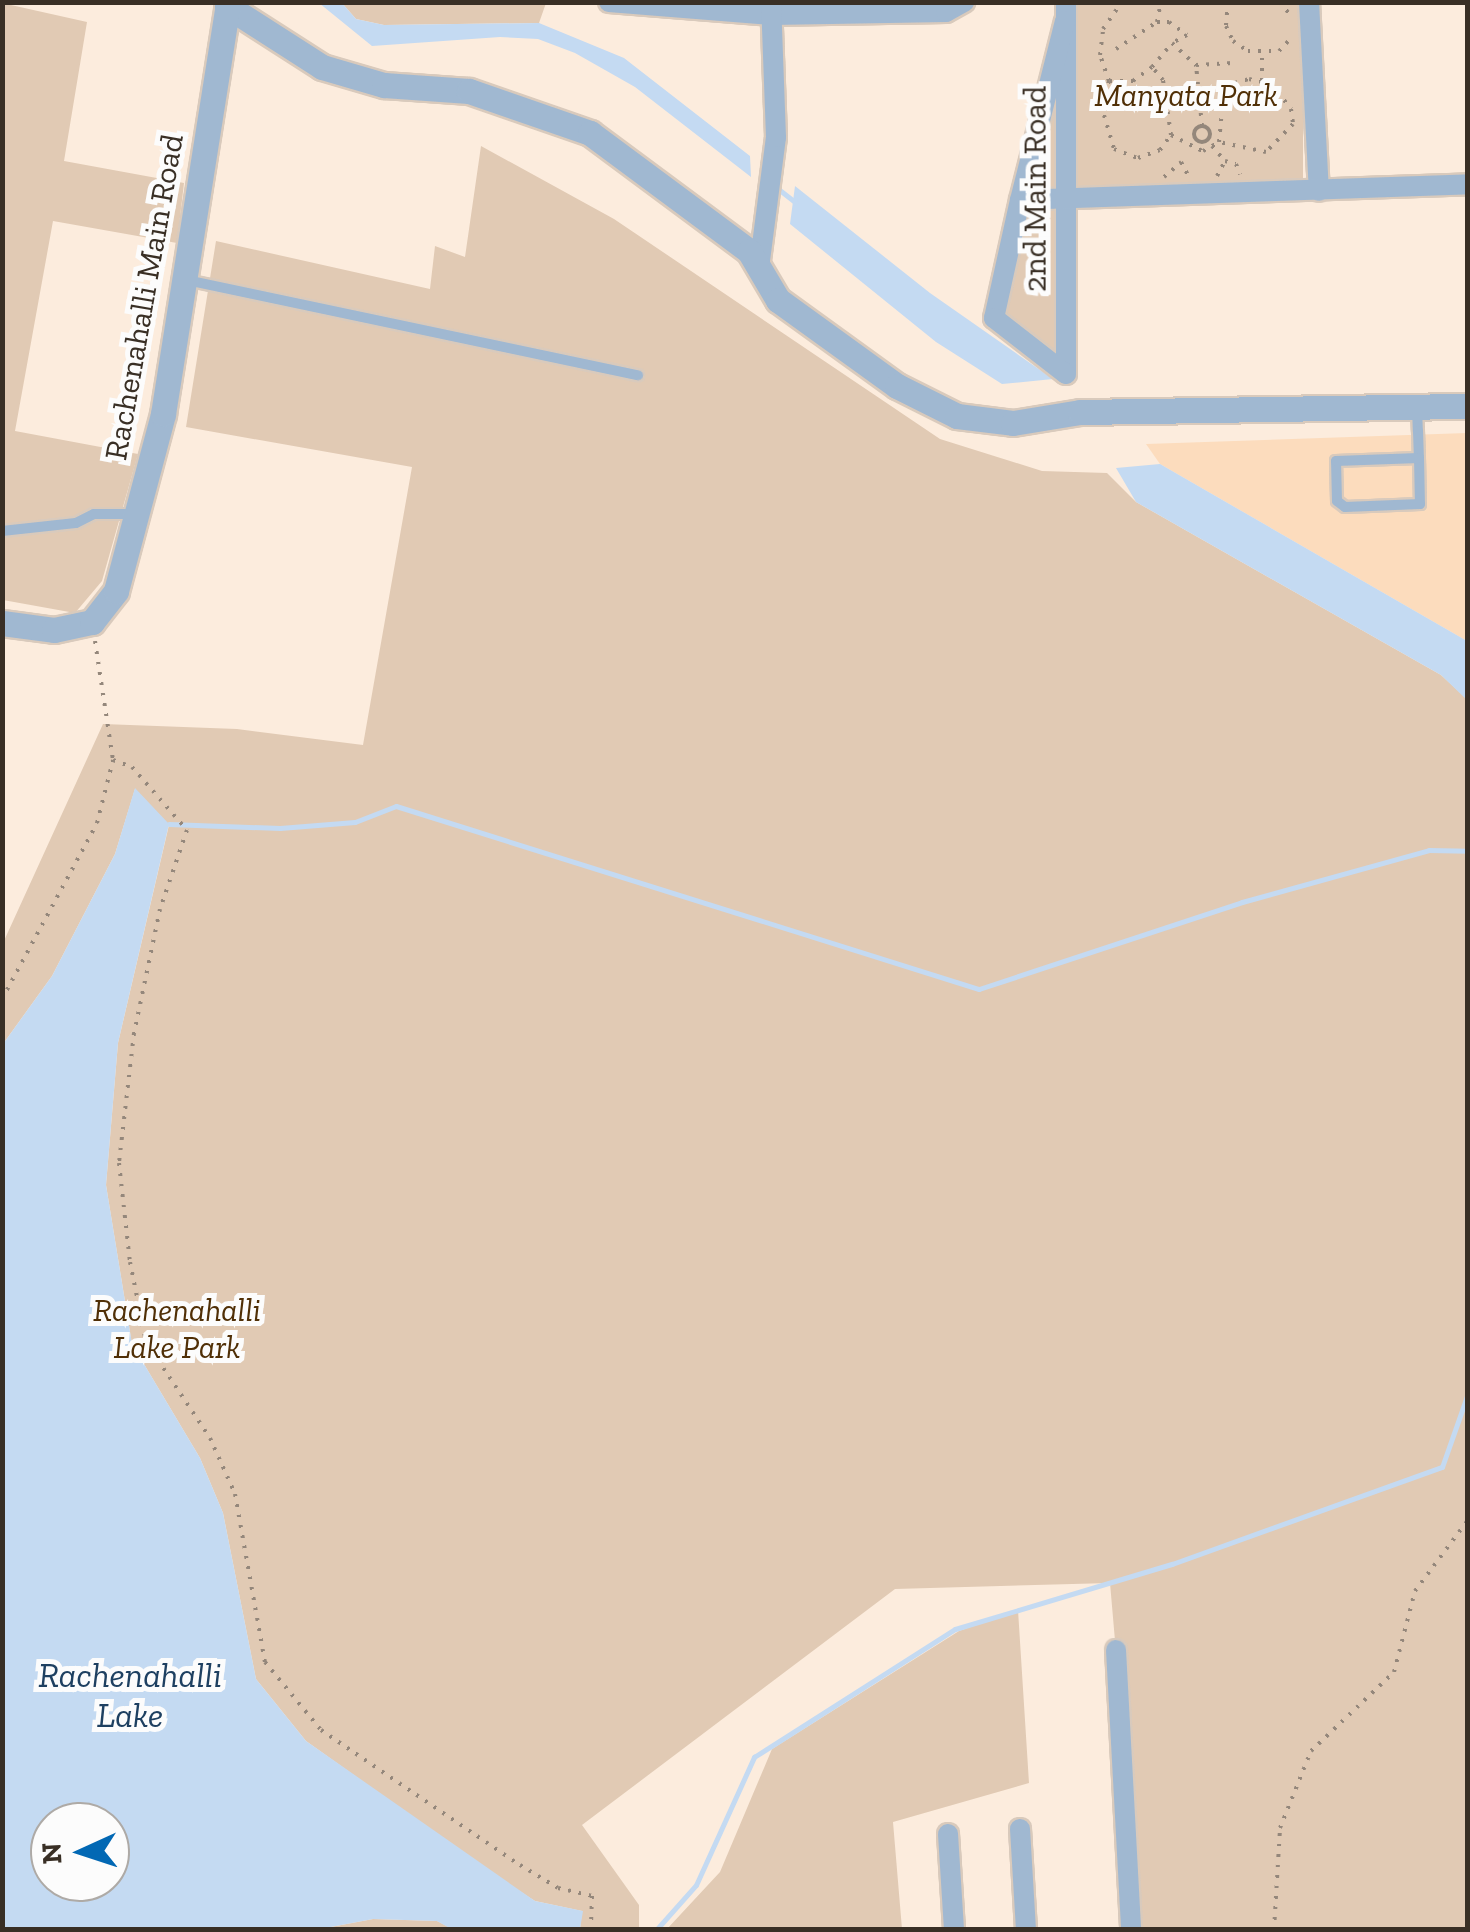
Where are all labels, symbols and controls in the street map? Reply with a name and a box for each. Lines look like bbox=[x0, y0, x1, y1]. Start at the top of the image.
park label: Manyata Park bbox=[1094, 76, 1278, 114]
street label: 2nd Main Road bbox=[1016, 86, 1054, 292]
street label: Rachenahalli Main Road bbox=[96, 131, 192, 463]
park label: Rachenahalli Lake Park bbox=[93, 1292, 261, 1367]
water label: Rachenahalli Lake bbox=[38, 1654, 222, 1736]
north arrow bbox=[30, 1802, 130, 1902]
text: N bbox=[35, 1842, 69, 1865]

